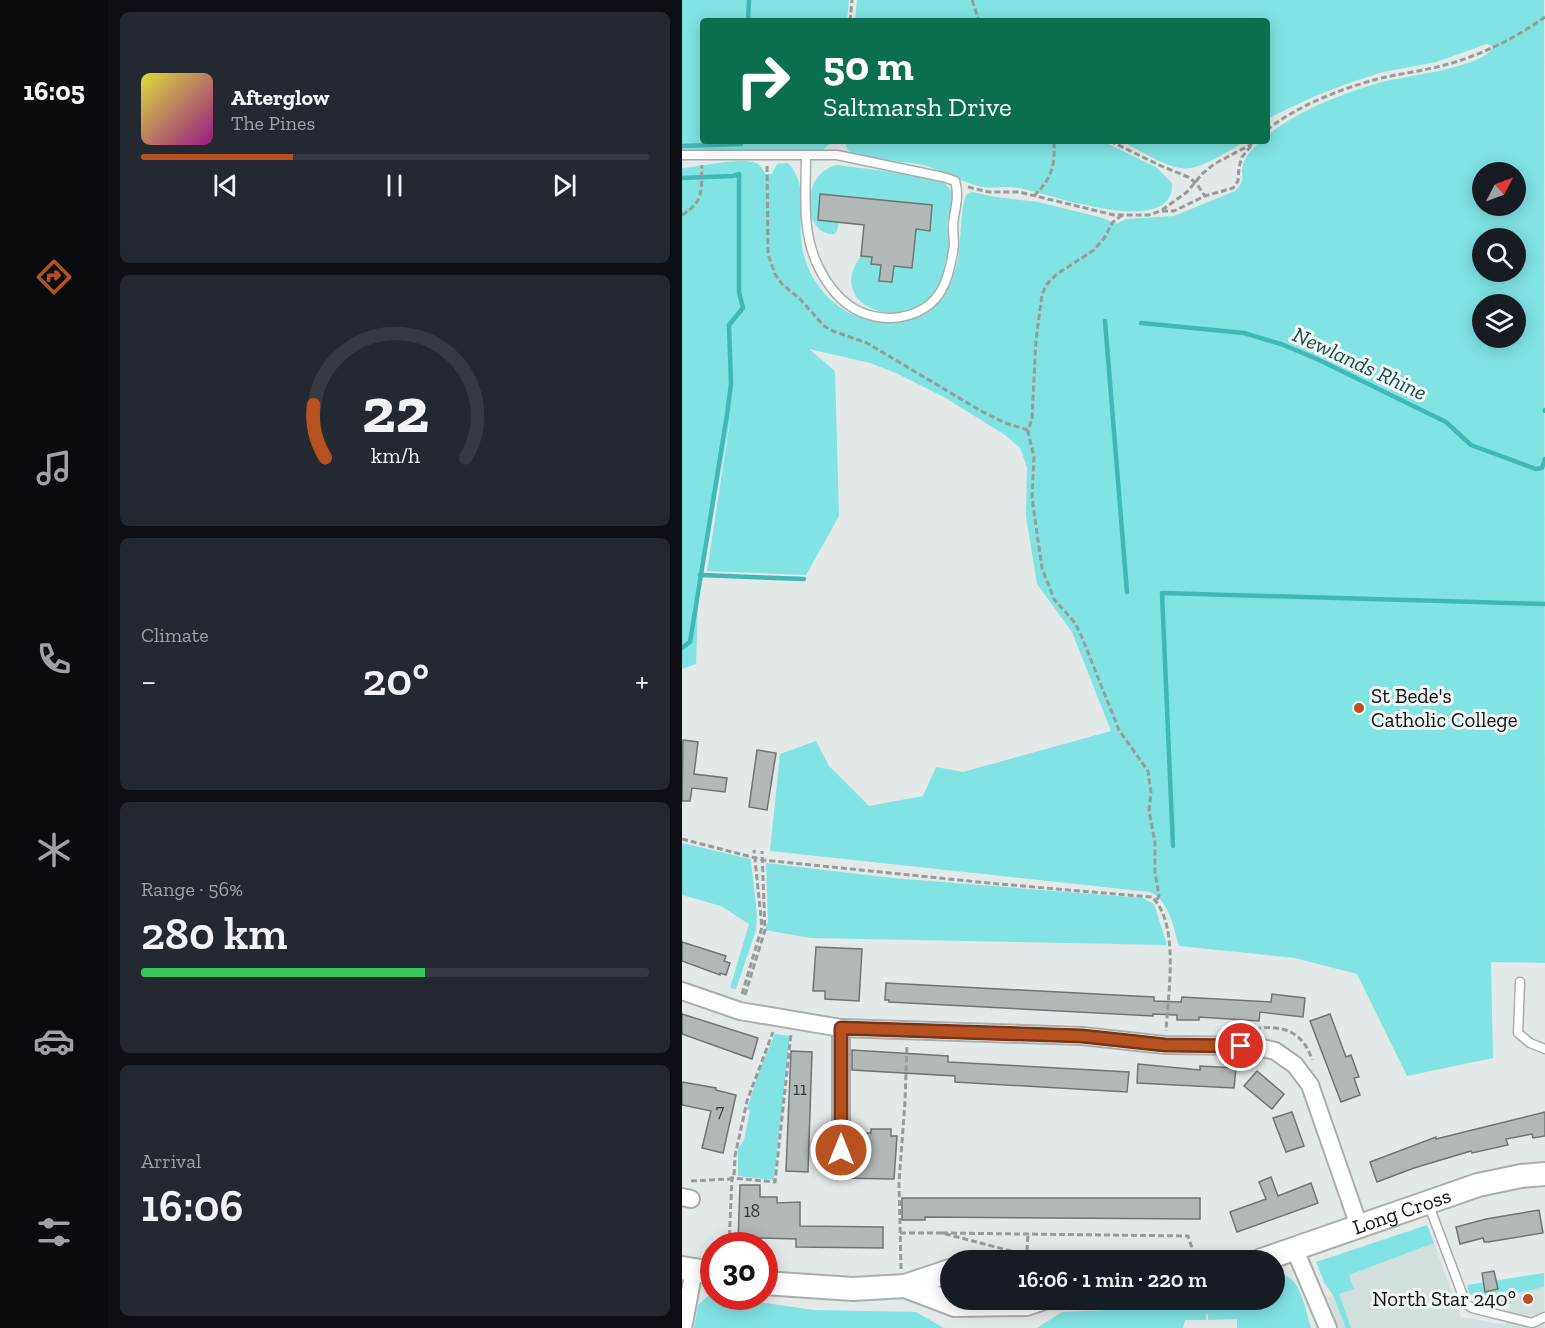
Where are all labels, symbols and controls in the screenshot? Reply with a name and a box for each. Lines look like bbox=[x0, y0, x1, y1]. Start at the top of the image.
text: 50 m bbox=[823, 40, 914, 91]
icon: right bbox=[724, 42, 802, 120]
text: 16:05 bbox=[23, 75, 85, 107]
text: Afterglow bbox=[231, 84, 329, 111]
text: Saltmarsh Drive bbox=[823, 91, 1012, 123]
text: The Pines bbox=[231, 111, 315, 135]
north arrow bbox=[1472, 162, 1526, 216]
map controls bbox=[1472, 162, 1526, 348]
icon: previous bbox=[209, 169, 242, 202]
icon: pause bbox=[378, 169, 411, 202]
icon: next bbox=[548, 169, 581, 202]
button: search bbox=[1472, 228, 1526, 282]
icon: directions bbox=[33, 256, 75, 298]
button: layers bbox=[1472, 294, 1526, 348]
water label: Newlands Rhine bbox=[1289, 321, 1431, 406]
text: 22 bbox=[361, 373, 429, 448]
text: km/h bbox=[371, 443, 419, 468]
icon: music bbox=[33, 447, 75, 489]
text: Climate bbox=[141, 623, 209, 647]
icon: phone bbox=[33, 638, 75, 680]
text: 20° bbox=[362, 653, 429, 707]
text: − bbox=[141, 661, 156, 700]
text: + bbox=[635, 661, 649, 700]
place label: St Bede's Catholic College bbox=[1371, 683, 1518, 732]
marker: St Bede's Catholic College bbox=[1352, 701, 1366, 715]
icon: climate bbox=[33, 829, 75, 871]
text: Range · 56% bbox=[141, 877, 243, 901]
text: 280 km bbox=[141, 907, 288, 961]
icon: car bbox=[33, 1020, 75, 1062]
pin bbox=[1215, 1020, 1266, 1071]
icon: arrive bbox=[1224, 1029, 1257, 1062]
house number: 11 bbox=[793, 1078, 807, 1100]
house number: 7 bbox=[716, 1100, 725, 1122]
position arrow bbox=[809, 1118, 873, 1182]
text: Arrival bbox=[141, 1149, 201, 1173]
text: 16:06 bbox=[141, 1179, 244, 1233]
street label: Long Cross bbox=[1349, 1182, 1454, 1240]
house number: 18 bbox=[744, 1200, 760, 1222]
icon: filters bbox=[33, 1211, 75, 1253]
speed limit sign: 30 bbox=[700, 1232, 778, 1310]
text: 16:06 · 1 min · 220 m bbox=[1018, 1266, 1207, 1293]
place label: North Star 240° bbox=[1372, 1286, 1516, 1311]
marker: North Star 240° bbox=[1521, 1292, 1535, 1306]

